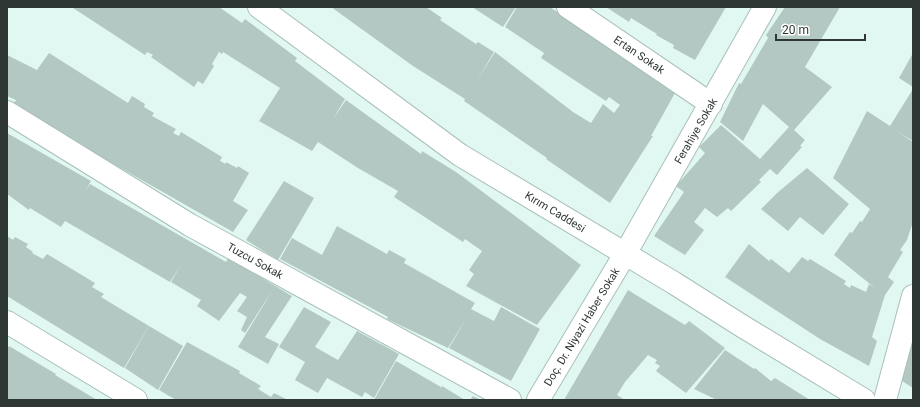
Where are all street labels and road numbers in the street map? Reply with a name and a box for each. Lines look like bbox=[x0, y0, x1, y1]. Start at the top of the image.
street label: Ertan Sokak bbox=[611, 33, 667, 77]
street label: Ferahiye Sokak bbox=[672, 95, 720, 166]
street label: Kırım Caddesi bbox=[522, 189, 588, 235]
street label: Tuzcu Sokak bbox=[225, 240, 286, 282]
street label: Doç. Dr. Niyazi Haber Sokak bbox=[542, 265, 623, 388]

